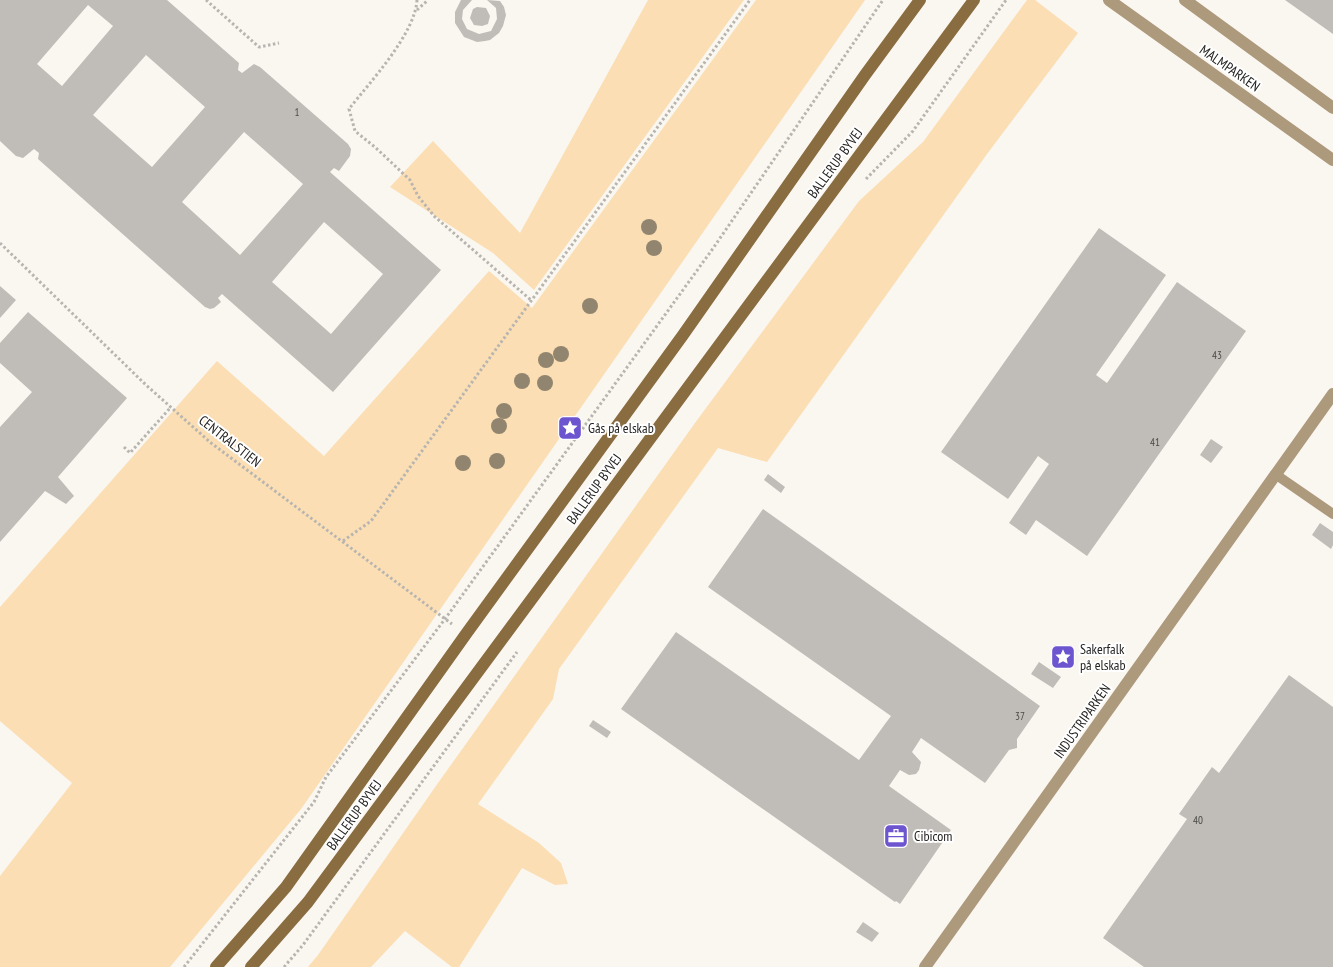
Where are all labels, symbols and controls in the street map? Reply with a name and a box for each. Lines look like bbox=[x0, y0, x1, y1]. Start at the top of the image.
street label: MALMPARKEN bbox=[1196, 41, 1264, 95]
house number: 1 bbox=[295, 105, 300, 119]
street label: BALLERUP BYVEJ bbox=[804, 124, 866, 202]
house number: 43 bbox=[1212, 348, 1222, 362]
street label: CENTRALSTIEN bbox=[195, 411, 265, 471]
place icon: Gås på elskab bbox=[557, 415, 583, 441]
place label: Gås på elskab bbox=[588, 419, 654, 437]
house number: 41 bbox=[1150, 435, 1160, 449]
street label: BALLERUP BYVEJ bbox=[563, 450, 625, 528]
place label: Sakerfalk på elskab bbox=[1080, 640, 1126, 674]
place icon: Sakerfalk på elskab bbox=[1050, 644, 1076, 670]
street label: INDUSTRIPARKEN bbox=[1050, 680, 1114, 762]
house number: 37 bbox=[1015, 709, 1025, 723]
street label: BALLERUP BYVEJ bbox=[323, 776, 385, 854]
house number: 40 bbox=[1193, 813, 1203, 827]
office icon: Cibicom bbox=[883, 823, 909, 849]
place label: Cibicom bbox=[914, 827, 952, 845]

